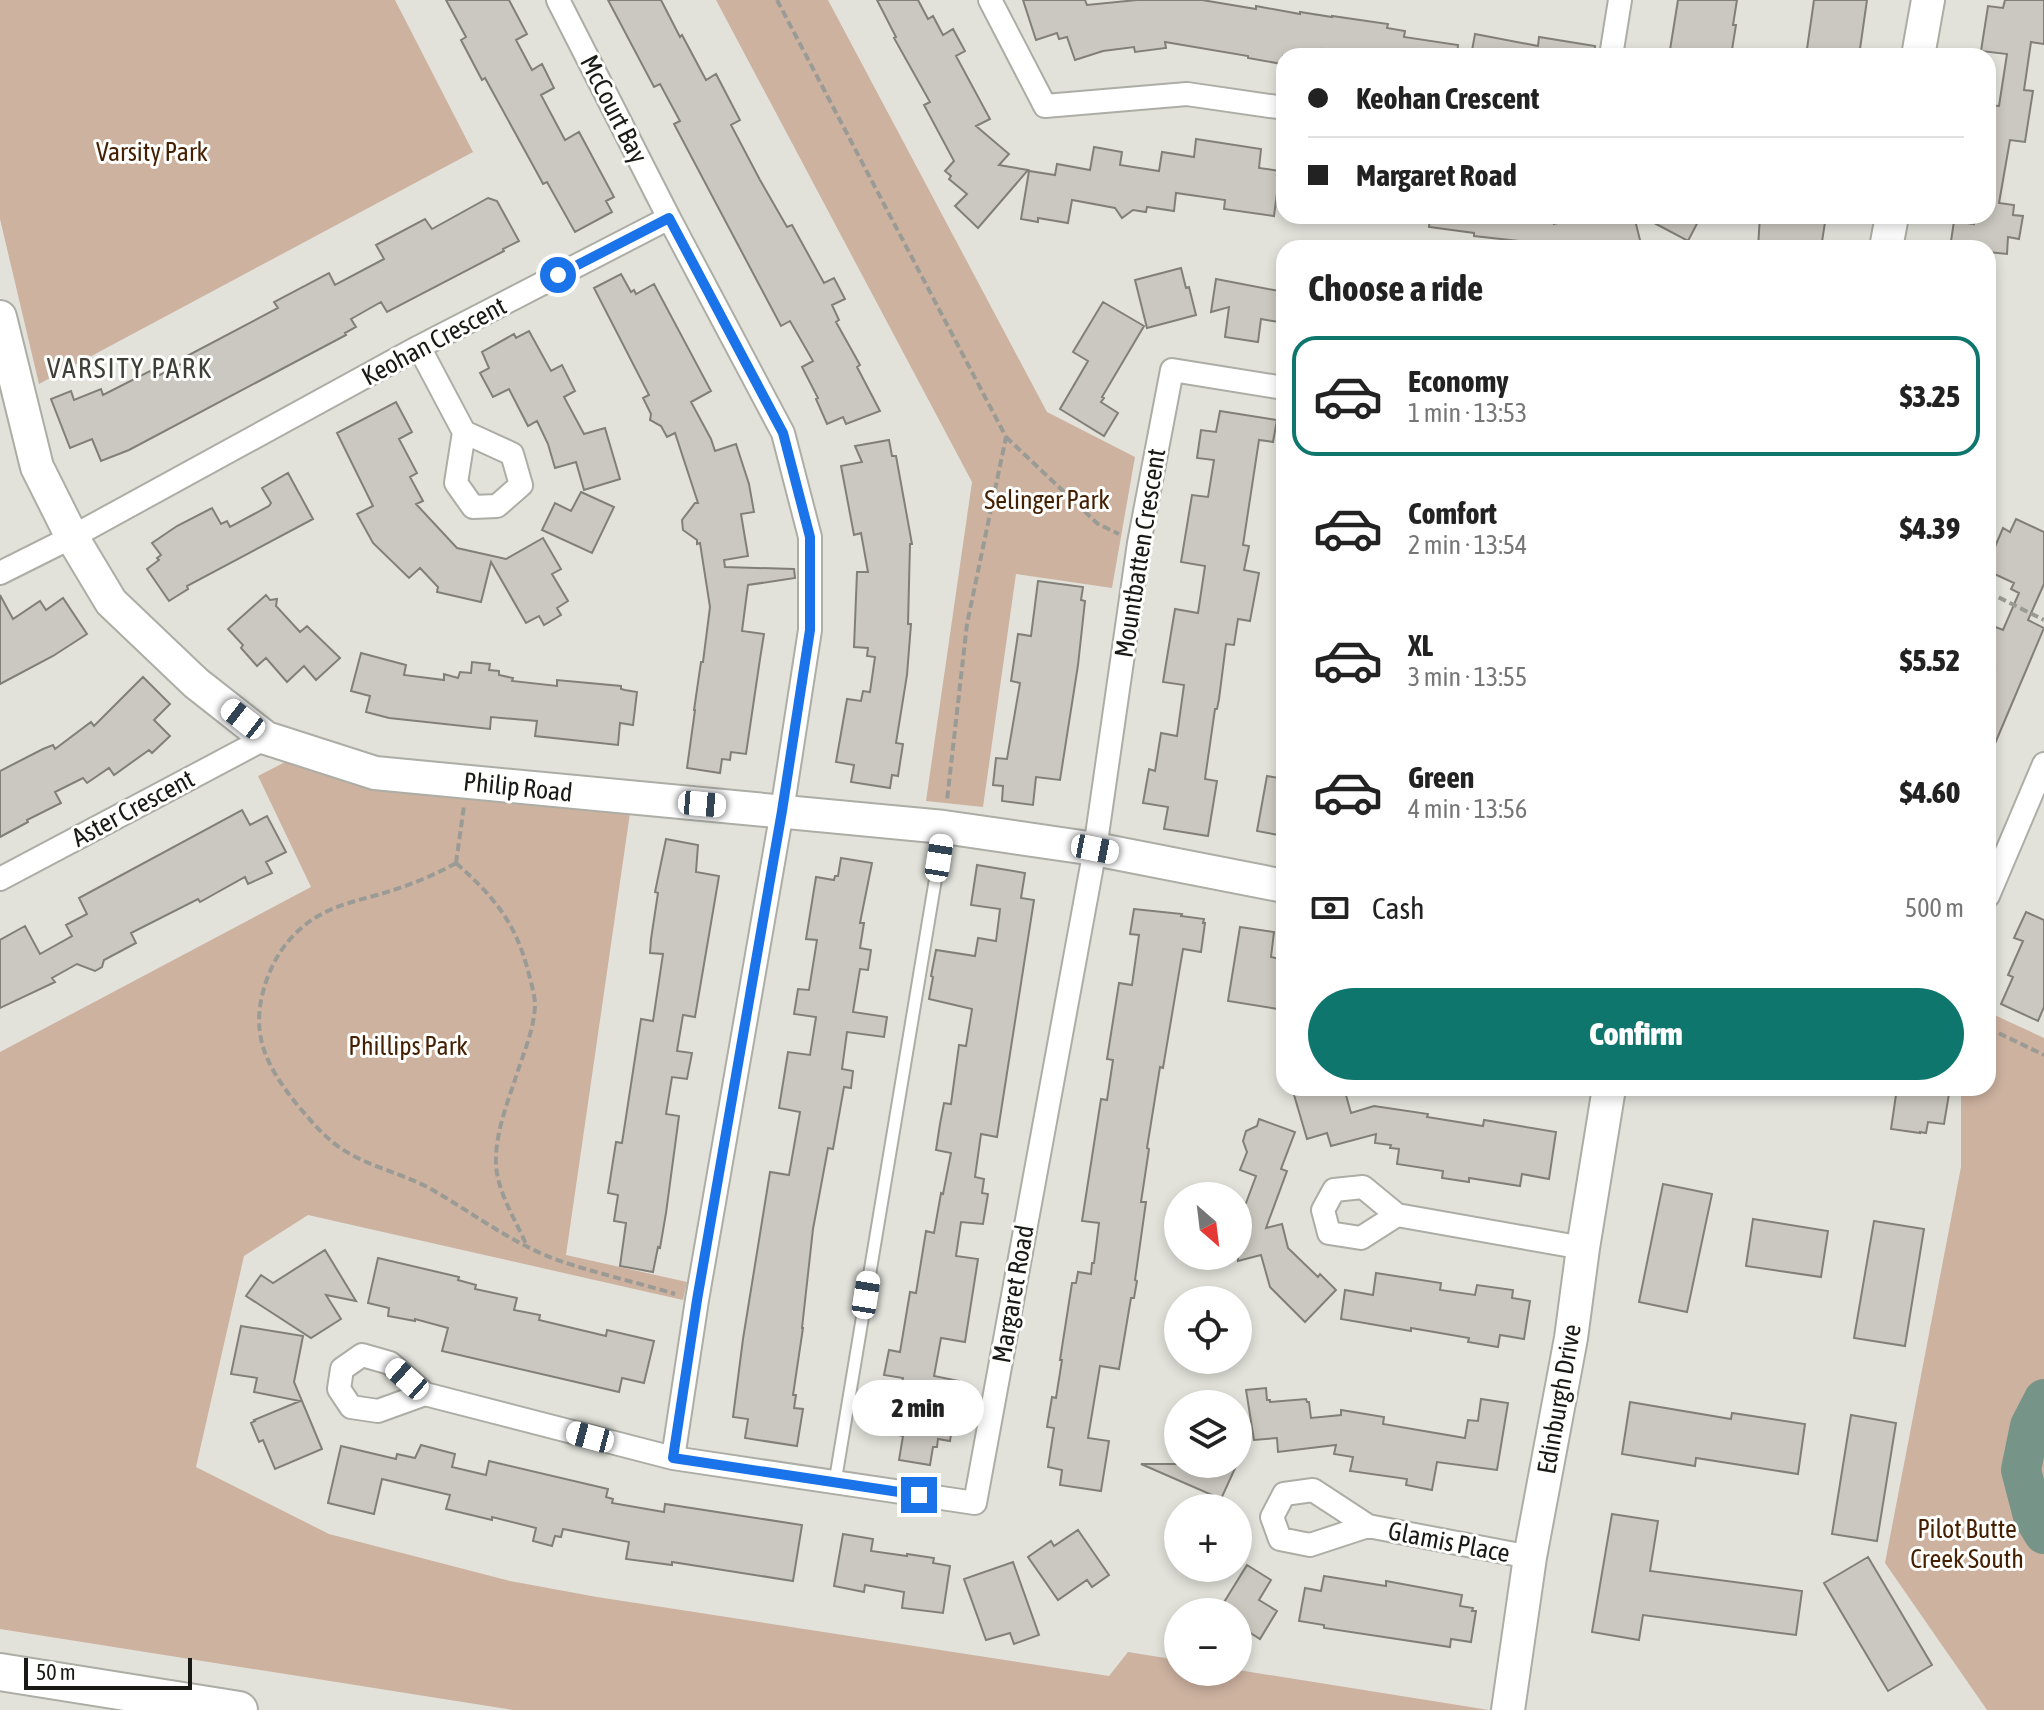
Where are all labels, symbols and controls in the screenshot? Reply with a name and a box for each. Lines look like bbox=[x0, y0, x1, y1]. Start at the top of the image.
street label: McCourt Bay bbox=[574, 50, 654, 168]
text: Keohan Crescent bbox=[1356, 81, 1539, 115]
park label: Varsity Park bbox=[96, 137, 208, 167]
text: Margaret Road bbox=[1356, 158, 1517, 192]
route start bbox=[540, 257, 576, 293]
text: Choose a ride bbox=[1308, 267, 1483, 309]
street label: Keohan Crescent bbox=[357, 290, 511, 392]
district label: VARSITY PARK bbox=[47, 352, 213, 384]
icon: car bbox=[1312, 360, 1384, 432]
text: Economy bbox=[1408, 364, 1509, 398]
text: $3.25 bbox=[1900, 379, 1960, 413]
text: 1 min · 13:53 bbox=[1408, 398, 1527, 428]
street label: Mountbatten Crescent bbox=[1109, 446, 1171, 660]
park label: Selinger Park bbox=[984, 485, 1110, 515]
icon: car bbox=[1312, 492, 1384, 564]
text: Comfort bbox=[1408, 496, 1497, 530]
text: $4.39 bbox=[1900, 511, 1960, 545]
text: 2 min · 13:54 bbox=[1408, 530, 1527, 560]
icon: car bbox=[1312, 624, 1384, 696]
text: XL bbox=[1408, 628, 1433, 662]
text: $5.52 bbox=[1900, 643, 1960, 677]
text: 3 min · 13:55 bbox=[1408, 662, 1527, 692]
car bbox=[217, 695, 269, 743]
icon: car bbox=[1312, 756, 1384, 828]
text: Green bbox=[1408, 760, 1474, 794]
street label: Aster Crescent bbox=[67, 763, 199, 853]
street label: Philip Road bbox=[462, 766, 574, 808]
text: $4.60 bbox=[1900, 775, 1960, 809]
car bbox=[677, 790, 727, 818]
text: 4 min · 13:56 bbox=[1408, 794, 1527, 824]
car bbox=[923, 832, 955, 884]
car bbox=[1069, 833, 1121, 865]
icon: cash bbox=[1308, 886, 1352, 930]
text: Cash bbox=[1372, 891, 1425, 925]
text: 500 m bbox=[1905, 893, 1964, 923]
button: Confirm bbox=[1308, 988, 1964, 1080]
park label: Phillips Park bbox=[348, 1031, 468, 1061]
north arrow bbox=[1164, 1182, 1252, 1270]
map controls bbox=[1164, 1182, 1252, 1686]
street label: Margaret Road bbox=[986, 1223, 1040, 1365]
car bbox=[850, 1269, 882, 1321]
button: locate bbox=[1164, 1286, 1252, 1374]
street label: Edinburgh Drive bbox=[1531, 1322, 1587, 1476]
car bbox=[381, 1354, 433, 1404]
callout: 2 min bbox=[853, 1379, 985, 1435]
button: layers bbox=[1164, 1390, 1252, 1478]
text: 2 min bbox=[891, 1393, 945, 1423]
car bbox=[564, 1419, 616, 1455]
route end bbox=[901, 1477, 937, 1513]
button: + bbox=[1164, 1494, 1252, 1582]
park label: Pilot Butte Creek South bbox=[1910, 1514, 2024, 1574]
street label: Glamis Place bbox=[1386, 1516, 1512, 1568]
button: − bbox=[1164, 1598, 1252, 1686]
scale bar bbox=[24, 1654, 192, 1690]
text: 50 m bbox=[36, 1659, 76, 1685]

